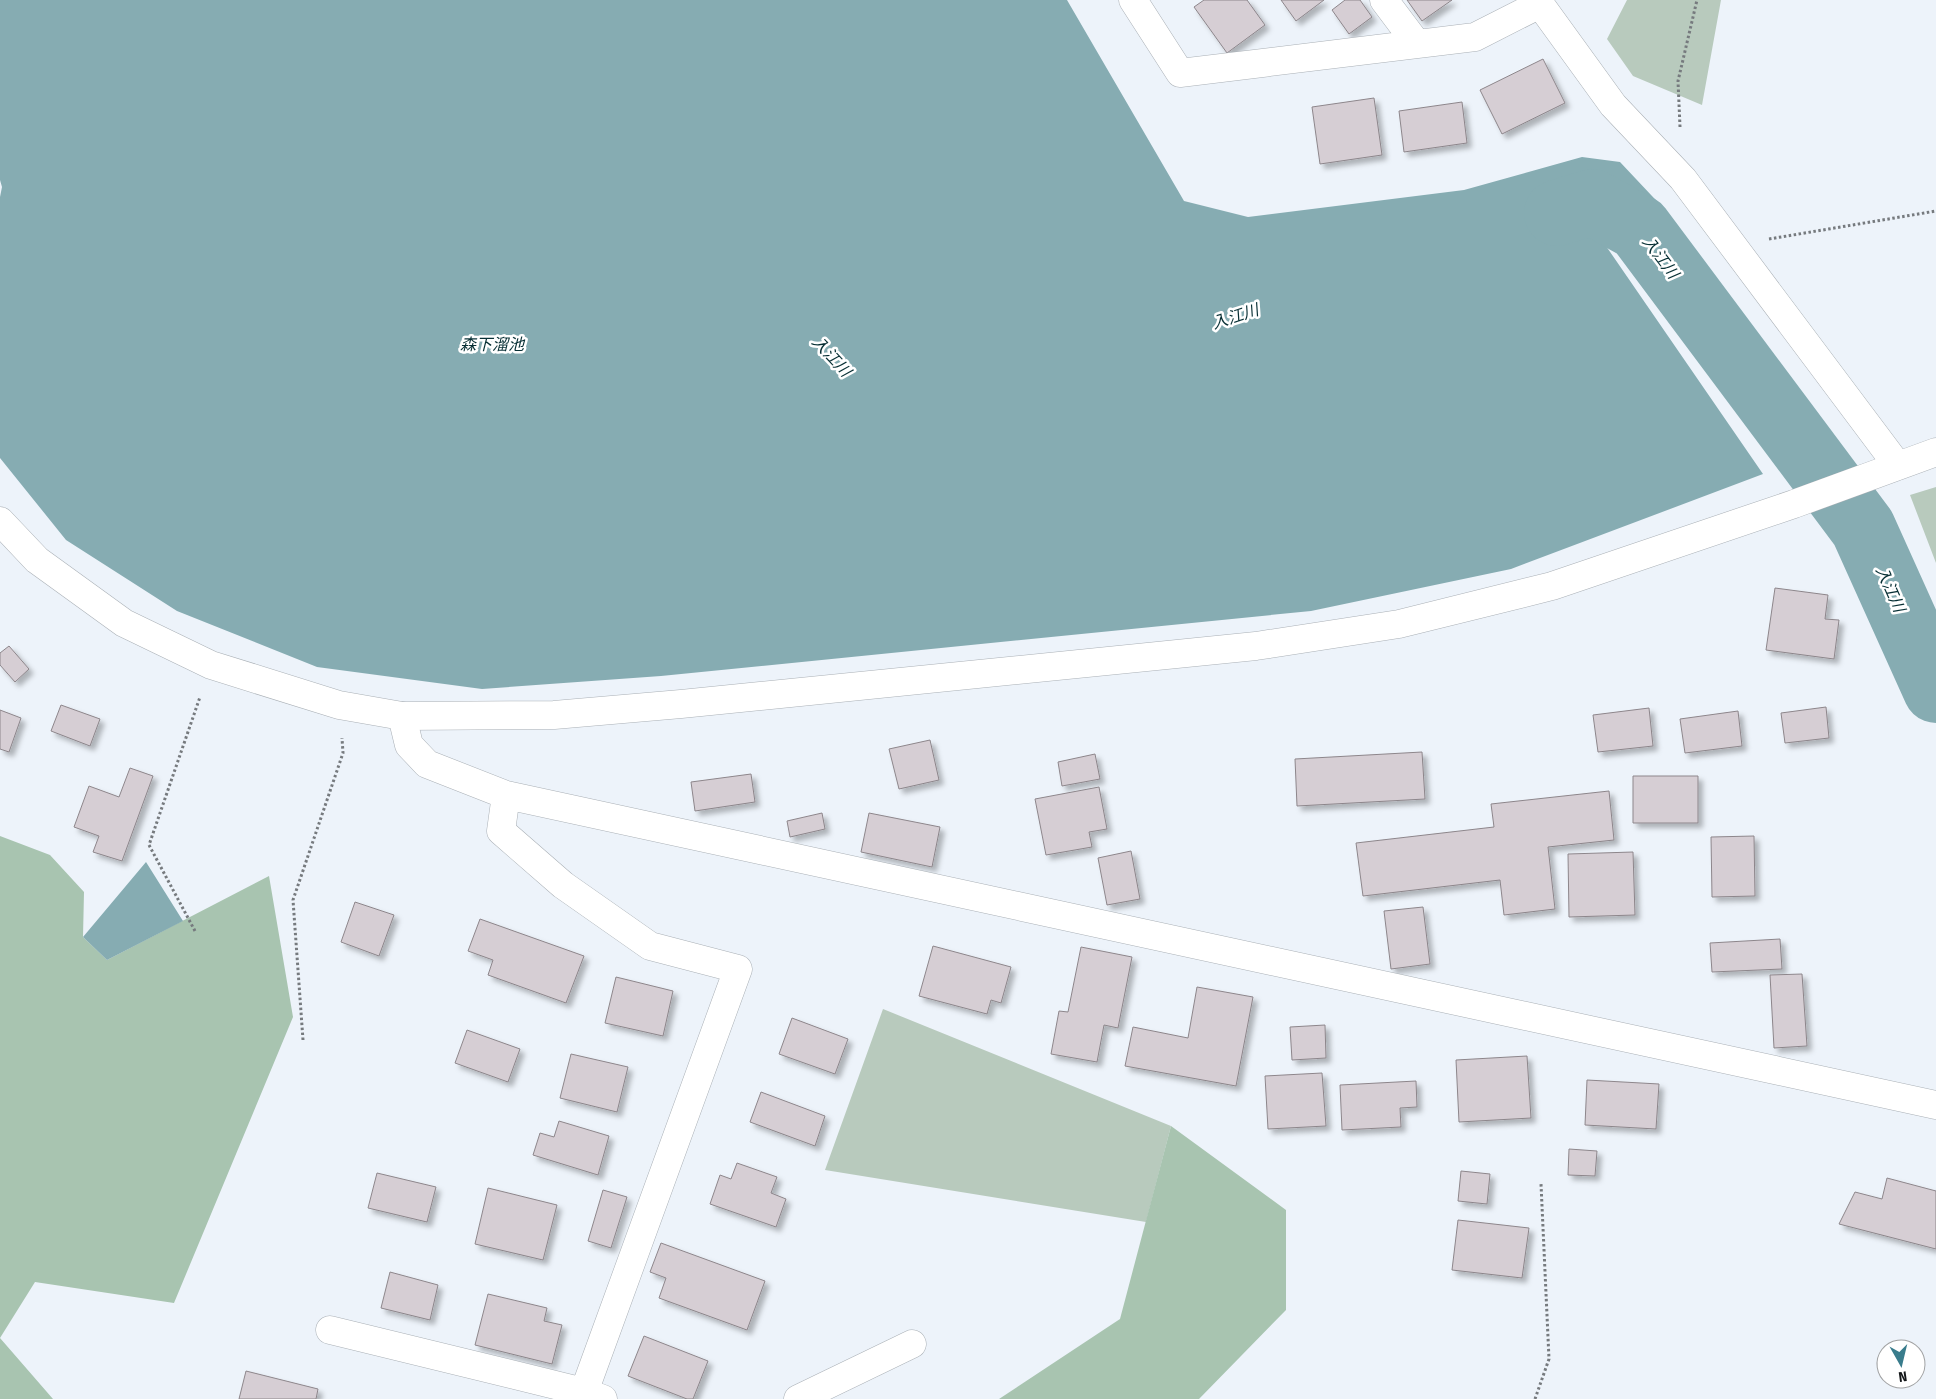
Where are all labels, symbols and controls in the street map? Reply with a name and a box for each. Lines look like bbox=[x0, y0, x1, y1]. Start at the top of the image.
water label: 入江川 bbox=[1639, 232, 1684, 284]
water label: 入江川 bbox=[1209, 299, 1263, 333]
water label: 入江川 bbox=[808, 332, 856, 382]
water label: 森下溜池 bbox=[460, 335, 526, 354]
water label: 入江川 bbox=[1872, 563, 1910, 617]
north arrow bbox=[1876, 1339, 1926, 1389]
text: N bbox=[1897, 1367, 1908, 1385]

